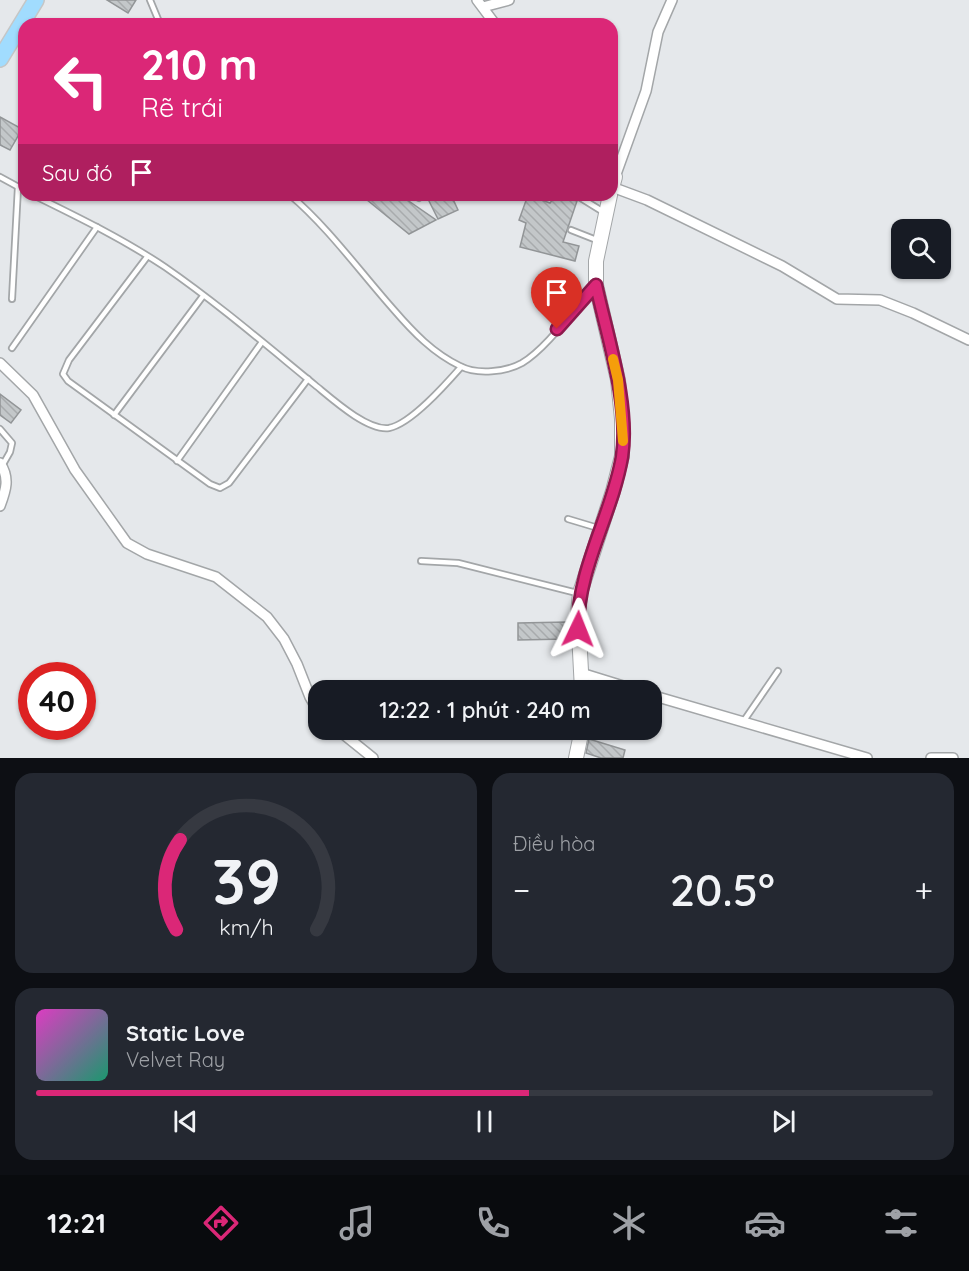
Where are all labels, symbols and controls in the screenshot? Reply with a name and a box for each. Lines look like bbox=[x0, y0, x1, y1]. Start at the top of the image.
text: 210 m bbox=[141, 38, 258, 91]
icon: left bbox=[42, 42, 120, 120]
text: Rẽ trái bbox=[141, 90, 223, 124]
icon: arrive bbox=[125, 156, 158, 189]
text: Sau đó bbox=[42, 159, 113, 187]
map controls bbox=[891, 219, 951, 279]
button: search bbox=[891, 219, 951, 279]
pin bbox=[531, 267, 582, 329]
icon: arrive bbox=[540, 276, 573, 309]
position arrow bbox=[546, 597, 610, 661]
speed limit sign: 40 bbox=[18, 662, 96, 740]
text: 12:22 · 1 phút · 240 m bbox=[379, 696, 591, 724]
text: Điều hòa bbox=[513, 831, 595, 856]
text: 39 bbox=[212, 842, 280, 920]
text: 20.5° bbox=[670, 861, 775, 917]
text: − bbox=[513, 869, 530, 910]
text: + bbox=[914, 869, 933, 910]
text: km/h bbox=[219, 914, 273, 940]
text: Static Love bbox=[126, 1019, 245, 1047]
text: Velvet Ray bbox=[126, 1047, 225, 1072]
icon: previous bbox=[169, 1105, 202, 1138]
icon: pause bbox=[468, 1105, 501, 1138]
icon: next bbox=[767, 1105, 800, 1138]
icon: directions bbox=[200, 1202, 242, 1244]
icon: music bbox=[336, 1202, 378, 1244]
icon: phone bbox=[472, 1202, 514, 1244]
icon: climate bbox=[608, 1202, 650, 1244]
icon: car bbox=[744, 1202, 786, 1244]
icon: filters bbox=[880, 1202, 922, 1244]
text: 12:21 bbox=[47, 1206, 106, 1240]

